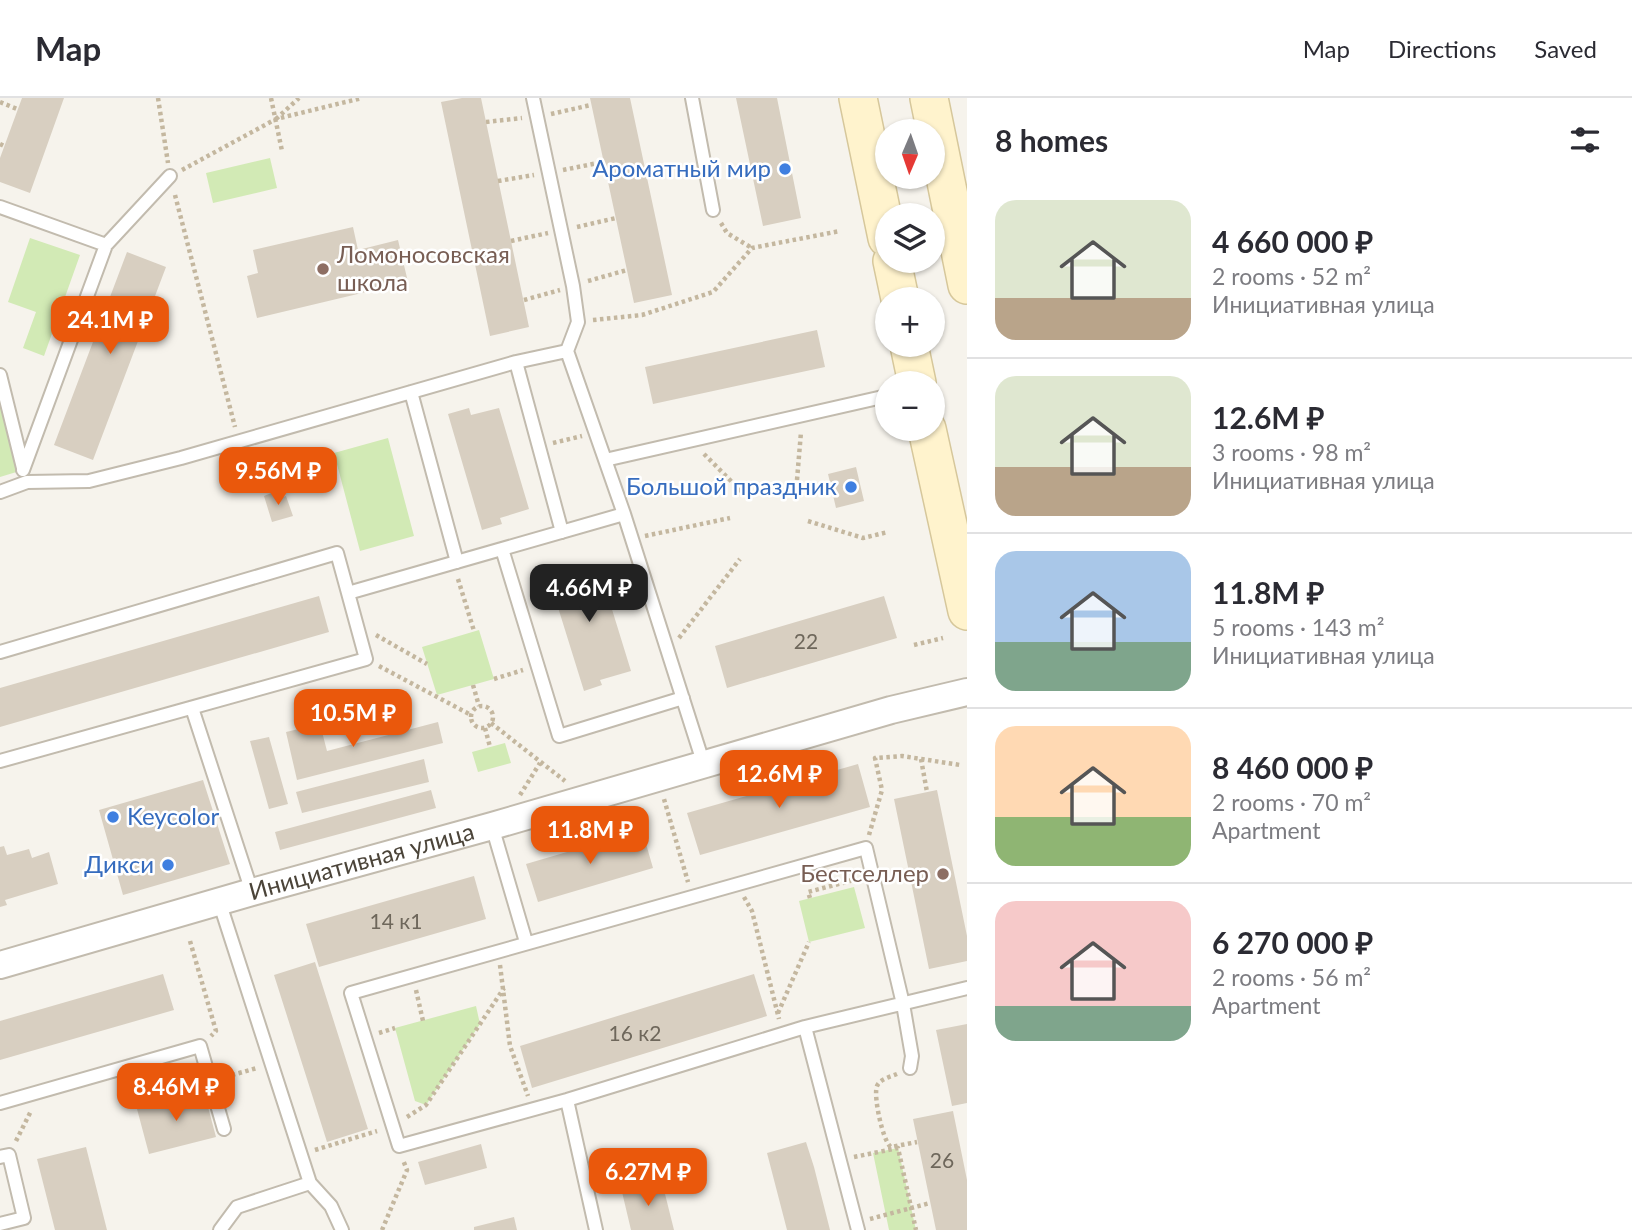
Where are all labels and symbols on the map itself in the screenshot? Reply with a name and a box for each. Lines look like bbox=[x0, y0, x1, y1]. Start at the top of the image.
north arrow bbox=[875, 119, 945, 189]
place label: Ароматный мир bbox=[592, 153, 771, 182]
marker: Ароматный мир bbox=[777, 161, 793, 177]
place label: Ломоносовская школа bbox=[336, 239, 510, 296]
marker: Ломоносовская школа bbox=[315, 261, 331, 277]
pin: 24.1M ₽ bbox=[45, 296, 175, 356]
pin: 9.56M ₽ bbox=[213, 448, 343, 507]
place label: Большой праздник bbox=[626, 471, 838, 500]
marker: Большой праздник bbox=[843, 479, 859, 495]
pin: 4.66M ₽ bbox=[524, 564, 654, 624]
house number: 22 bbox=[794, 628, 818, 653]
pin: 10.5M ₽ bbox=[288, 690, 418, 749]
pin: 12.6M ₽ bbox=[714, 750, 844, 810]
place label: Keycolor bbox=[127, 801, 220, 830]
pin: 11.8M ₽ bbox=[525, 806, 655, 866]
marker: Keycolor bbox=[105, 809, 121, 825]
street label: Инициативная улица bbox=[245, 816, 477, 905]
place label: Дикси bbox=[84, 849, 154, 878]
marker: Дикси bbox=[160, 857, 176, 873]
place label: Бестселлер bbox=[800, 858, 929, 887]
marker: Бестселлер bbox=[935, 866, 951, 882]
house number: 14 к1 bbox=[370, 908, 422, 933]
house number: 16 к2 bbox=[609, 1020, 661, 1045]
pin: 8.46M ₽ bbox=[111, 1063, 241, 1123]
house number: 26 bbox=[930, 1147, 954, 1172]
pin: 6.27M ₽ bbox=[583, 1148, 713, 1208]

